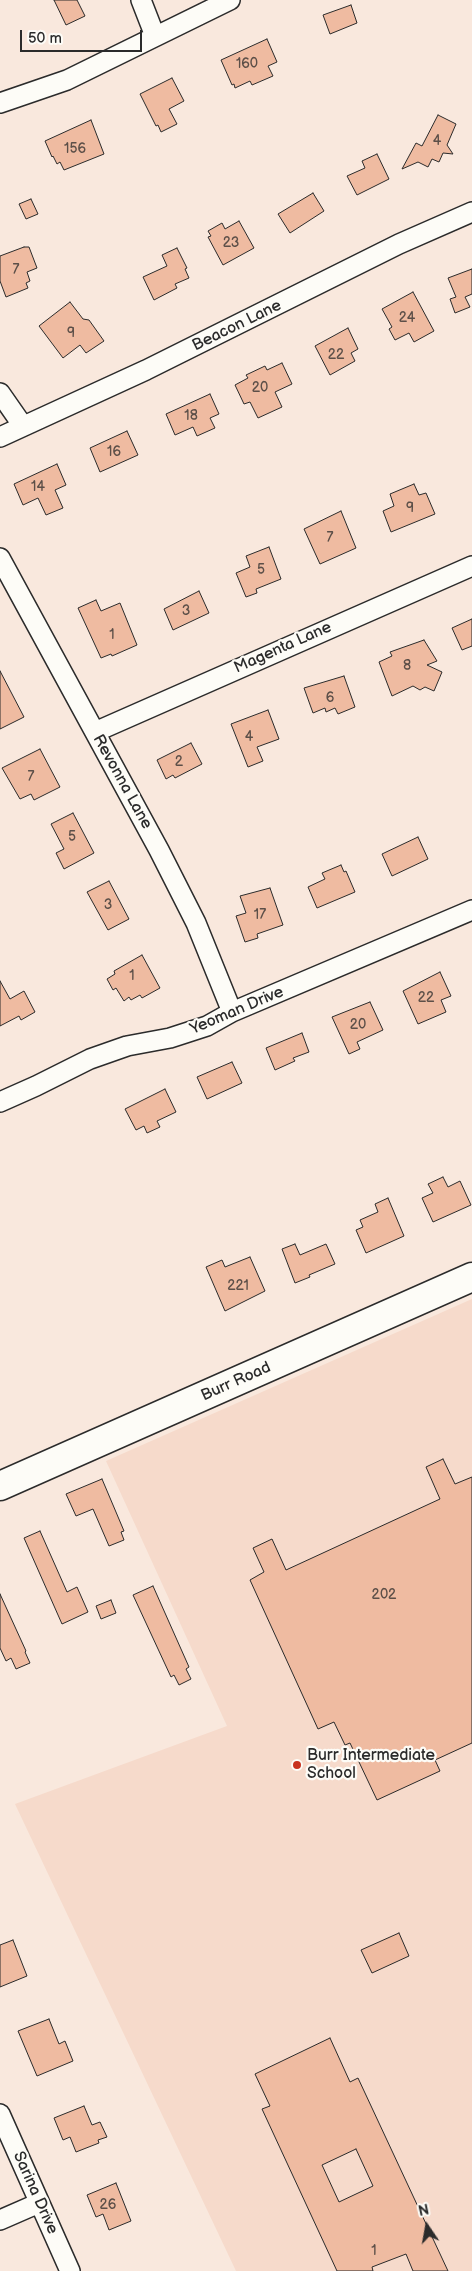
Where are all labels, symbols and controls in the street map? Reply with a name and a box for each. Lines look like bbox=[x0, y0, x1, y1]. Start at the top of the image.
scale bar bbox=[22, 20, 145, 52]
text: 50 m bbox=[28, 29, 62, 48]
house number: 160 bbox=[236, 56, 258, 72]
house number: 4 bbox=[433, 133, 441, 149]
house number: 156 bbox=[64, 141, 86, 157]
house number: 23 bbox=[223, 235, 239, 251]
house number: 7 bbox=[13, 262, 19, 278]
street label: Beacon Lane bbox=[189, 296, 285, 356]
house number: 24 bbox=[399, 310, 415, 326]
house number: 9 bbox=[67, 325, 75, 341]
house number: 22 bbox=[328, 347, 344, 363]
house number: 20 bbox=[252, 380, 268, 396]
house number: 18 bbox=[184, 408, 198, 424]
house number: 16 bbox=[107, 444, 121, 460]
house number: 14 bbox=[31, 479, 45, 495]
house number: 9 bbox=[406, 500, 414, 516]
house number: 7 bbox=[327, 530, 333, 546]
house number: 5 bbox=[257, 562, 265, 578]
house number: 3 bbox=[182, 603, 190, 619]
street label: Magenta Lane bbox=[231, 618, 335, 678]
house number: 1 bbox=[109, 627, 115, 643]
house number: 8 bbox=[403, 658, 411, 674]
house number: 6 bbox=[326, 690, 334, 706]
house number: 4 bbox=[245, 729, 253, 745]
street label: Revonna Lane bbox=[88, 731, 156, 833]
house number: 2 bbox=[175, 754, 183, 770]
house number: 7 bbox=[28, 769, 34, 785]
house number: 5 bbox=[68, 829, 76, 845]
house number: 3 bbox=[104, 897, 112, 913]
house number: 17 bbox=[254, 907, 266, 923]
house number: 1 bbox=[129, 968, 135, 984]
street label: Yeoman Drive bbox=[187, 983, 287, 1039]
house number: 22 bbox=[418, 990, 434, 1006]
house number: 20 bbox=[350, 1017, 366, 1033]
house number: 221 bbox=[227, 1278, 249, 1294]
street label: Burr Road bbox=[198, 1358, 274, 1406]
house number: 202 bbox=[372, 1587, 396, 1603]
place label: Burr Intermediate School bbox=[307, 1746, 435, 1784]
marker: Burr Intermediate School bbox=[291, 1759, 303, 1771]
street label: Sarina Drive bbox=[8, 2149, 62, 2237]
house number: 26 bbox=[100, 2197, 116, 2213]
north arrow bbox=[402, 2201, 452, 2251]
text: N bbox=[417, 2201, 431, 2220]
house number: 1 bbox=[371, 2243, 377, 2259]

